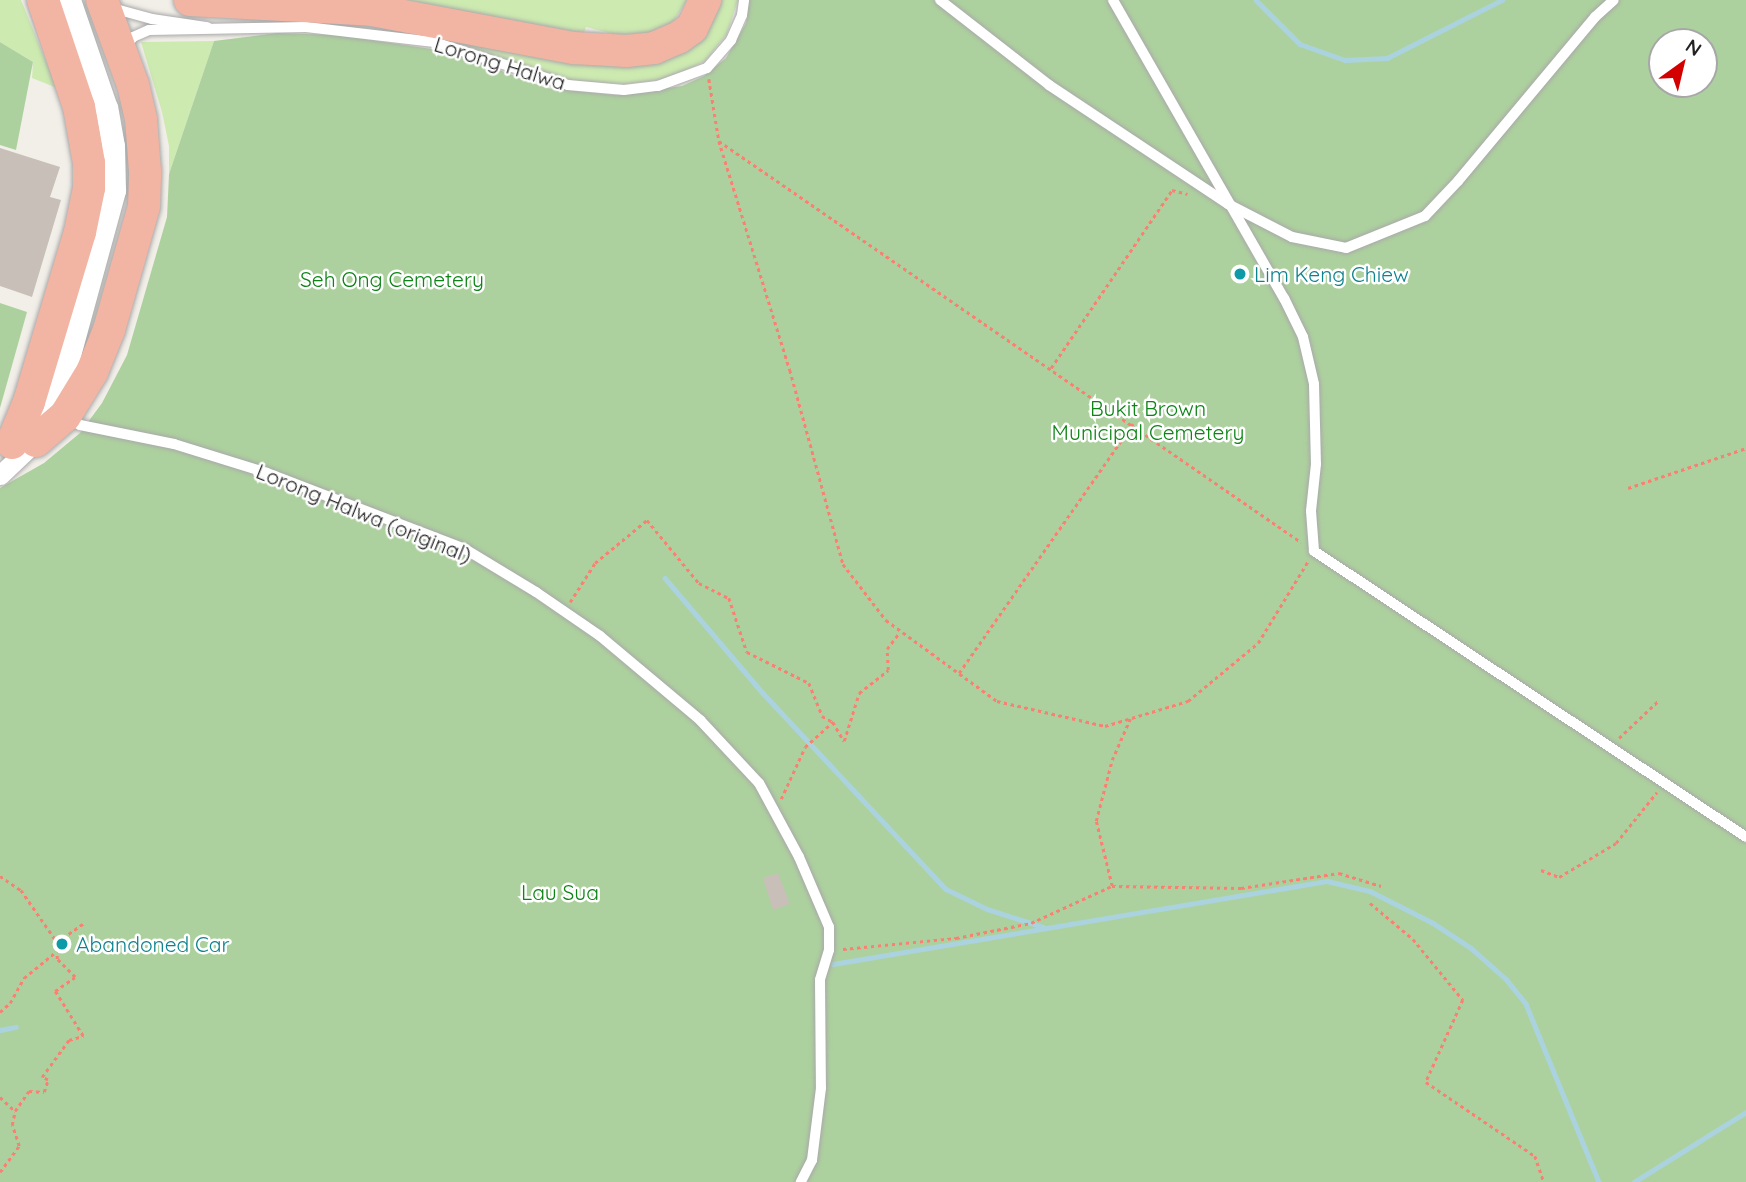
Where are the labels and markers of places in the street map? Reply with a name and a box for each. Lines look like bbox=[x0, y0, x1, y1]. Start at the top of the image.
place label: Lim Keng Chiew bbox=[1254, 261, 1409, 287]
marker: Lim Keng Chiew bbox=[1232, 266, 1248, 282]
place label: Abandoned Car bbox=[76, 931, 230, 957]
marker: Abandoned Car bbox=[54, 936, 70, 952]

